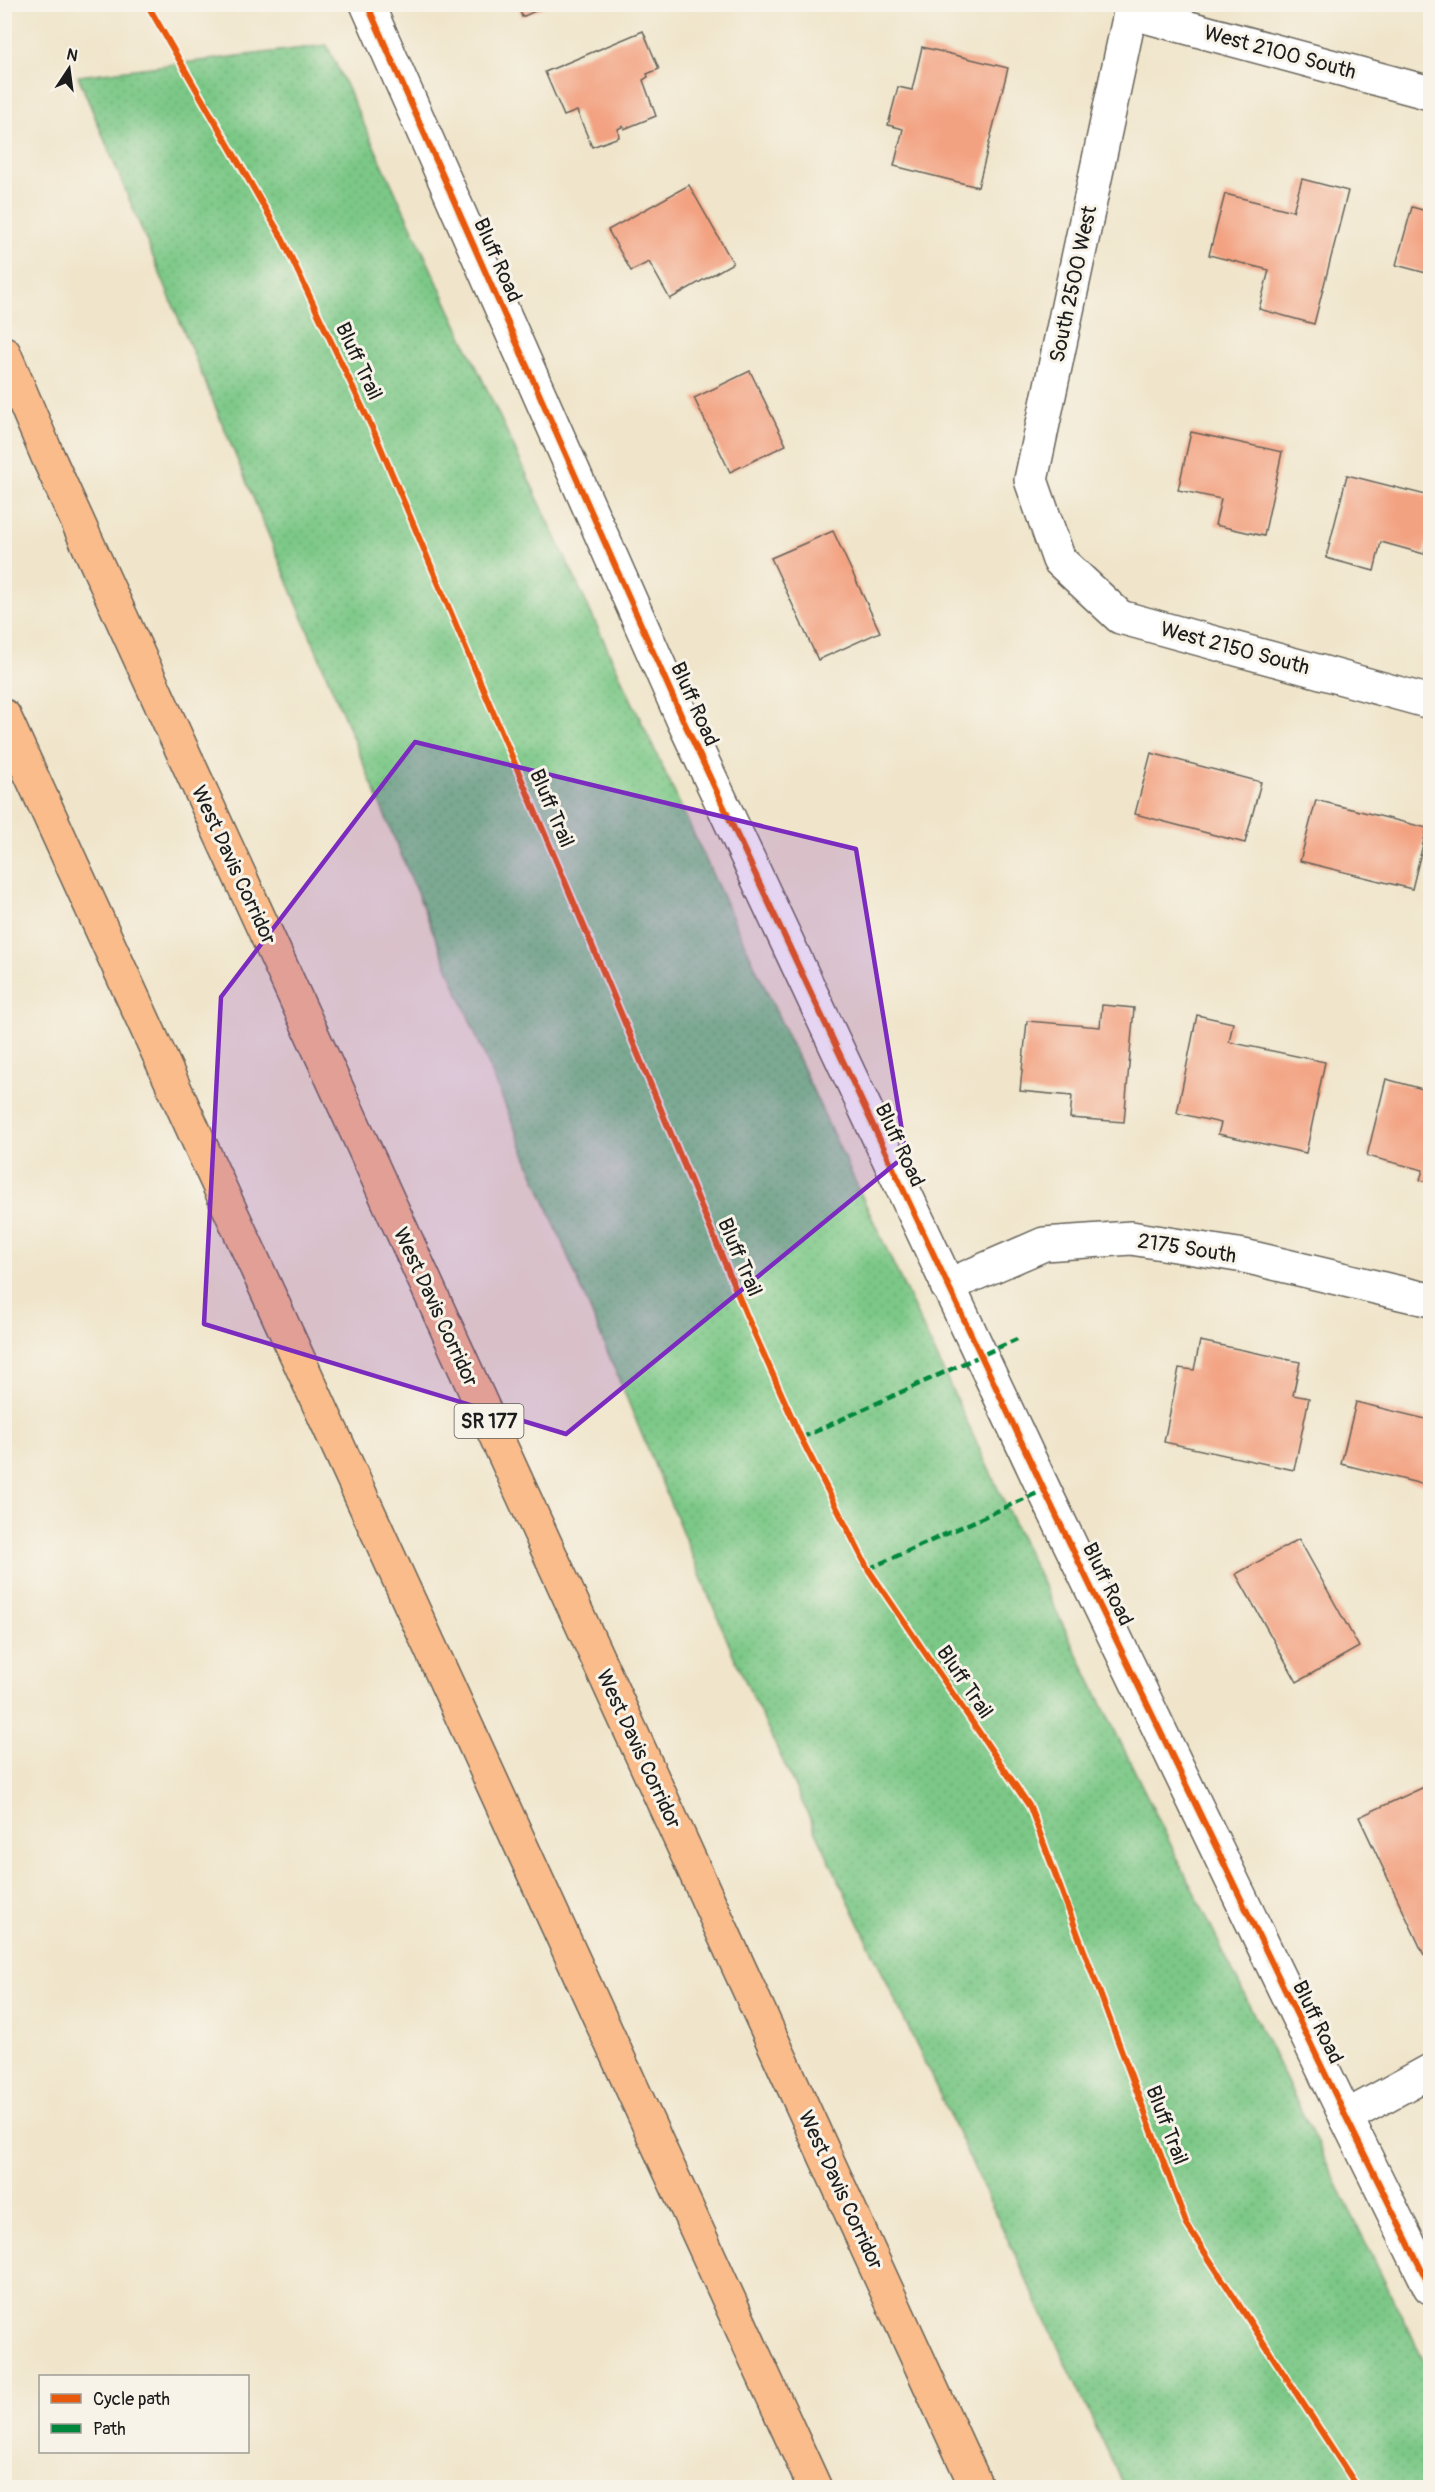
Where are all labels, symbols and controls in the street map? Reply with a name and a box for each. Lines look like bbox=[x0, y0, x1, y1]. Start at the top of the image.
street label: West 2100 South bbox=[1201, 19, 1359, 86]
north arrow bbox=[39, 39, 99, 99]
text: N bbox=[65, 44, 80, 66]
street label: South 2500 West bbox=[1044, 203, 1103, 365]
street label: Bluff Road bbox=[467, 214, 528, 306]
street label: Bluff Trail bbox=[329, 318, 388, 404]
street label: West 2150 South bbox=[1157, 616, 1312, 681]
street label: Bluff Road bbox=[664, 658, 725, 750]
street label: Bluff Trail bbox=[523, 765, 580, 852]
street label: West Davis Corridor bbox=[185, 781, 282, 949]
street label: Bluff Road bbox=[868, 1099, 931, 1191]
street label: Bluff Trail bbox=[711, 1214, 768, 1301]
street label: West Davis Corridor bbox=[387, 1223, 484, 1391]
street label: 2175 South bbox=[1136, 1227, 1238, 1270]
road number: SR 177 bbox=[454, 1404, 524, 1438]
street label: Bluff Road bbox=[1076, 1538, 1139, 1630]
street label: Bluff Trail bbox=[930, 1640, 999, 1724]
street label: West Davis Corridor bbox=[590, 1665, 687, 1833]
street label: Bluff Road bbox=[1286, 1976, 1349, 2068]
street label: Bluff Trail bbox=[1139, 2082, 1194, 2169]
street label: West Davis Corridor bbox=[792, 2106, 889, 2274]
legend bbox=[39, 2375, 249, 2453]
text: Cycle path bbox=[93, 2388, 170, 2411]
text: Path bbox=[93, 2418, 126, 2441]

